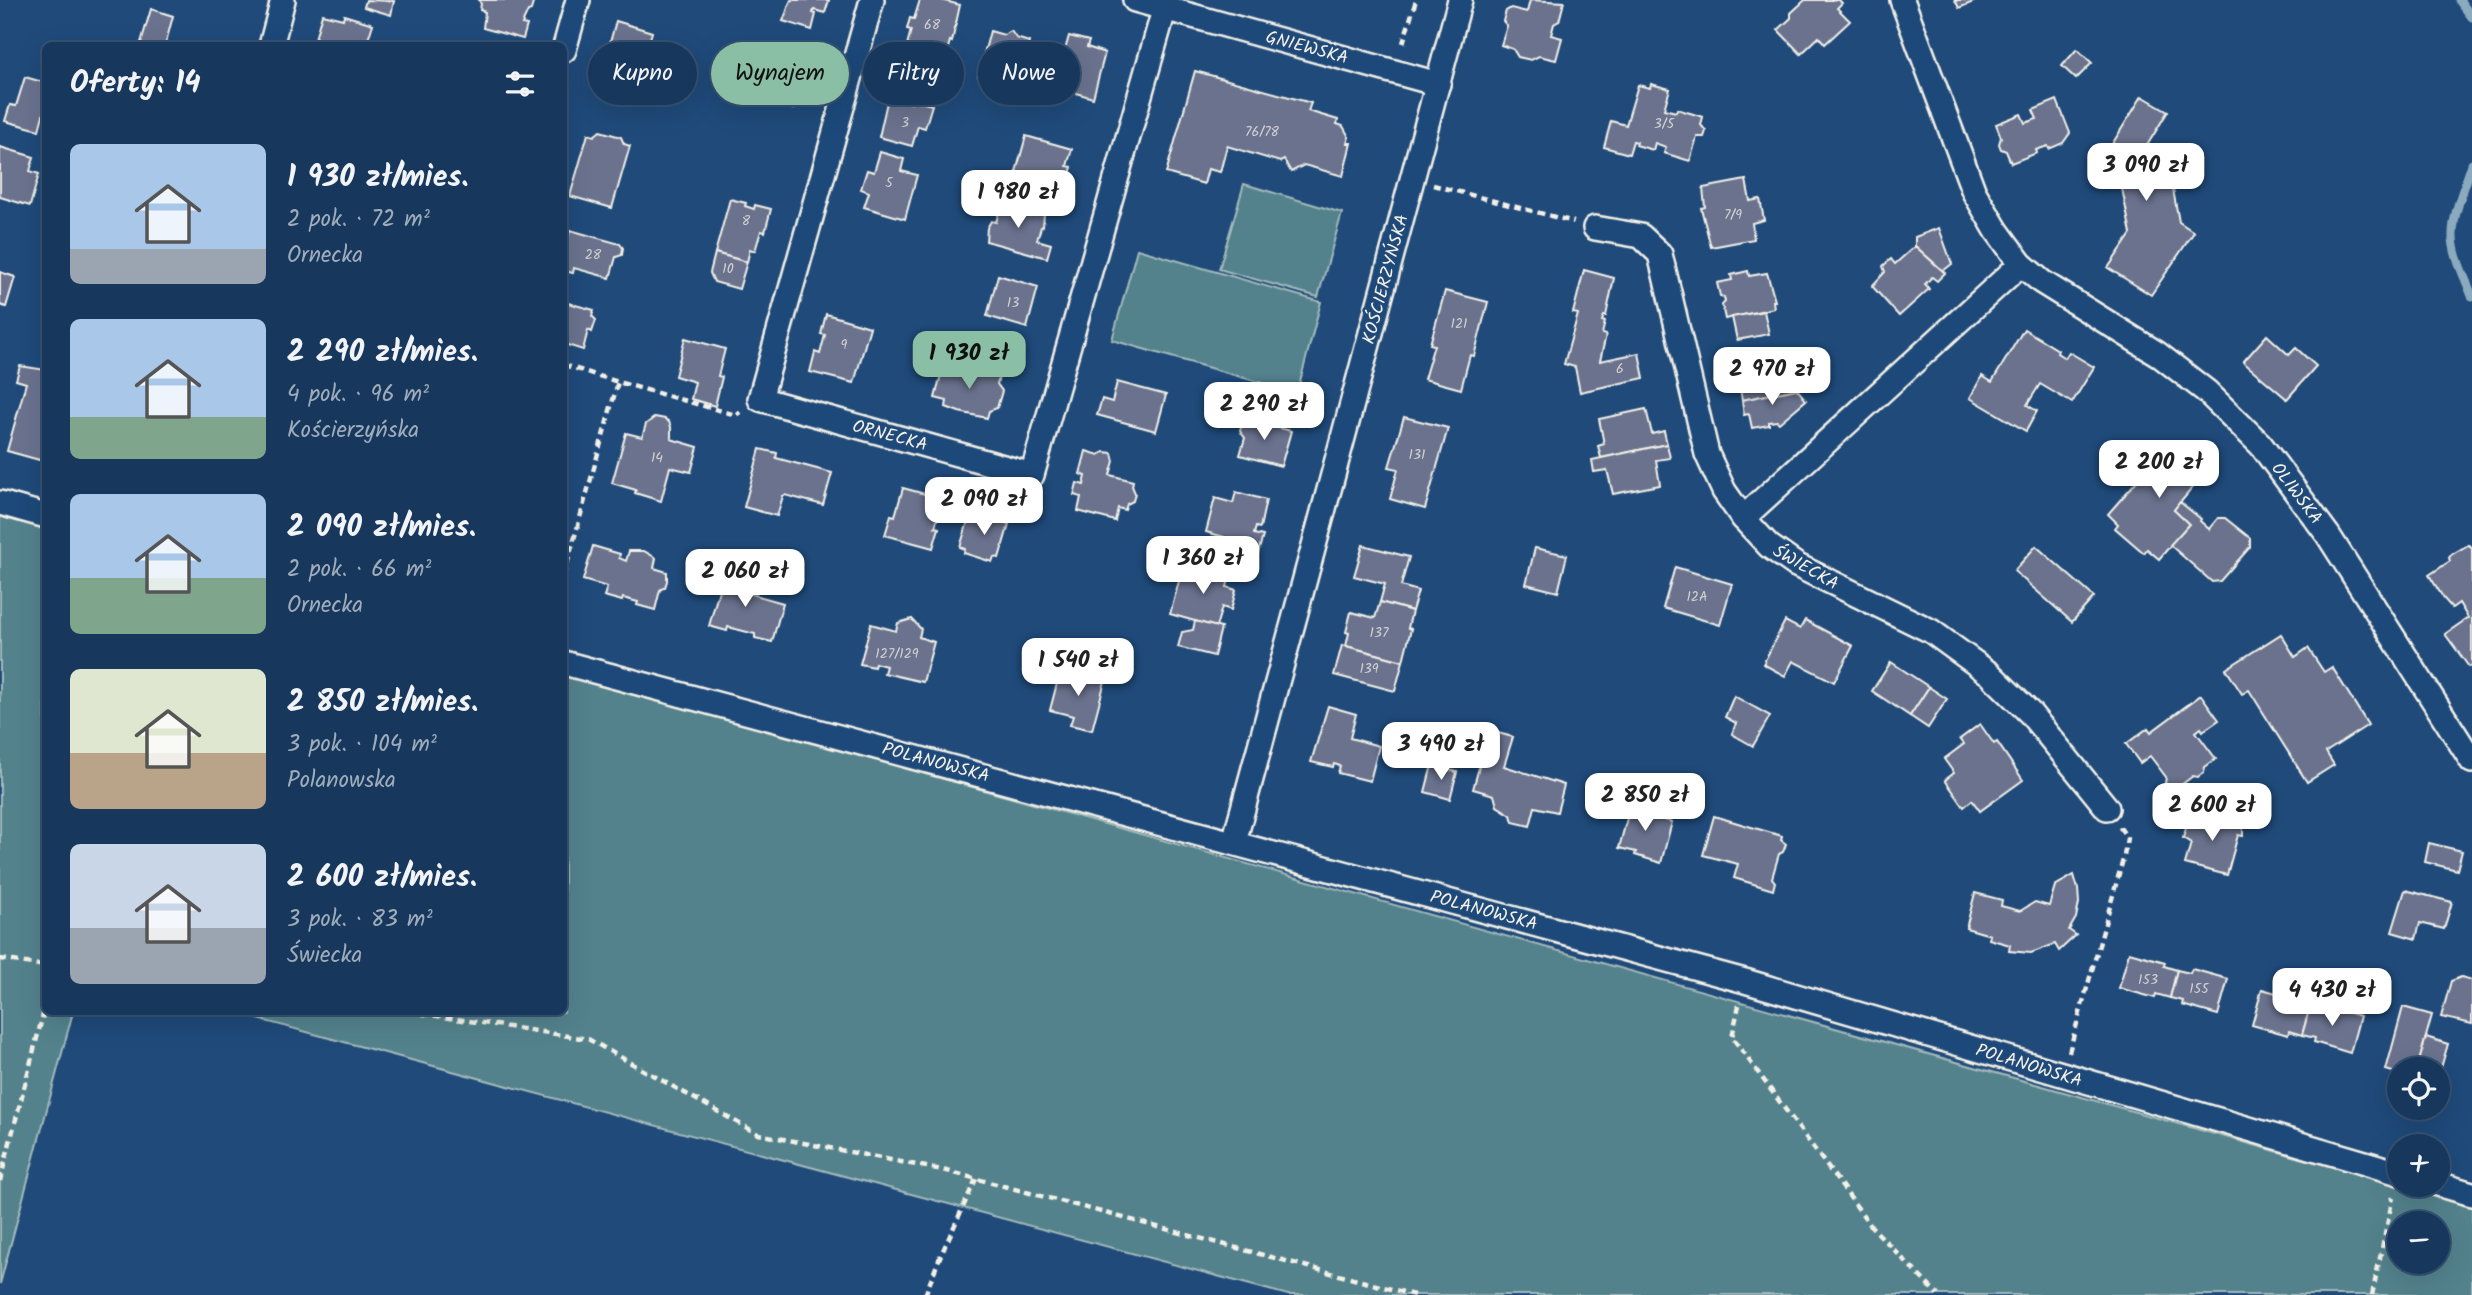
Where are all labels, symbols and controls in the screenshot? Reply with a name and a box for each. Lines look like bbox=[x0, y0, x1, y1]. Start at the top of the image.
house number: 68 bbox=[924, 14, 941, 36]
street label: GNIEWSKA bbox=[1262, 24, 1351, 73]
chip: Kupno bbox=[588, 42, 697, 105]
chip: Wynajem bbox=[711, 42, 849, 105]
chip: Filtry bbox=[863, 42, 964, 105]
chip: Nowe bbox=[978, 42, 1080, 105]
text: Oferty: 14 bbox=[70, 60, 201, 108]
icon: filters bbox=[501, 65, 539, 103]
house number: 3 bbox=[901, 112, 909, 134]
house number: 3/5 bbox=[1654, 113, 1676, 135]
house number: 76/78 bbox=[1245, 121, 1280, 143]
pin: 3 090 zł bbox=[2074, 144, 2218, 203]
text: 3 090 zł bbox=[2103, 148, 2189, 184]
text: 1 930 zł/mies. bbox=[287, 154, 469, 202]
pin: 1 980 zł bbox=[946, 170, 1090, 230]
icon: home bbox=[126, 172, 210, 256]
house number: 5 bbox=[885, 172, 894, 194]
text: 1 980 zł bbox=[977, 175, 1059, 211]
text: 2 pok. · 72 m² bbox=[287, 202, 430, 238]
house number: 7/9 bbox=[1724, 204, 1742, 226]
house number: 8 bbox=[742, 210, 751, 232]
street label: KOŚCIERZYŃSKA bbox=[1355, 211, 1418, 348]
text: Ornecka bbox=[287, 238, 363, 274]
house number: 28 bbox=[585, 244, 602, 266]
house number: 10 bbox=[722, 258, 734, 280]
house number: 13 bbox=[1007, 292, 1019, 314]
house number: 121 bbox=[1451, 313, 1467, 335]
text: 2 290 zł/mies. bbox=[287, 329, 478, 377]
pin: 1 930 zł bbox=[897, 332, 1041, 391]
house number: 9 bbox=[841, 334, 848, 356]
text: 1 930 zł bbox=[929, 336, 1009, 372]
icon: home bbox=[126, 347, 210, 431]
pin: 2 970 zł bbox=[1700, 348, 1844, 407]
text: 2 970 zł bbox=[1729, 352, 1815, 388]
house number: 6 bbox=[1616, 358, 1624, 380]
text: 4 pok. · 96 m² bbox=[287, 377, 429, 413]
pin: 2 290 zł bbox=[1192, 382, 1336, 442]
text: 2 290 zł bbox=[1220, 387, 1308, 423]
text: Kościerzyńska bbox=[287, 413, 419, 449]
street label: ORNECKA bbox=[849, 413, 930, 460]
pin: 2 200 zł bbox=[2087, 440, 2231, 500]
house number: 131 bbox=[1409, 444, 1425, 466]
text: 2 200 zł bbox=[2115, 445, 2203, 481]
house number: 14 bbox=[651, 447, 663, 469]
street label: OLIWSKA bbox=[2263, 457, 2329, 531]
pin: 2 090 zł bbox=[912, 477, 1056, 537]
text: 2 090 zł bbox=[941, 482, 1027, 518]
text: 2 090 zł/mies. bbox=[287, 504, 476, 552]
icon: home bbox=[126, 522, 210, 606]
pin: 1 360 zł bbox=[1131, 536, 1275, 596]
street label: ŚWIECKA bbox=[1767, 538, 1844, 599]
text: 1 360 zł bbox=[1162, 541, 1244, 577]
pin: 2 060 zł bbox=[673, 550, 817, 609]
text: 2 pok. · 66 m² bbox=[287, 552, 431, 588]
text: 2 060 zł bbox=[701, 554, 789, 590]
house number: 12A bbox=[1686, 586, 1708, 608]
text: Ornecka bbox=[287, 588, 363, 624]
house number: 137 bbox=[1370, 622, 1389, 644]
pin: 1 540 zł bbox=[1006, 638, 1150, 698]
house number: 127/129 bbox=[875, 643, 919, 665]
text: 1 540 zł bbox=[1038, 643, 1118, 679]
house number: 139 bbox=[1359, 658, 1379, 680]
text: 2 850 zł/mies. bbox=[287, 679, 478, 727]
icon: home bbox=[126, 697, 210, 781]
pin: 3 490 zł bbox=[1369, 722, 1513, 782]
text: 3 pok. · 104 m² bbox=[287, 727, 437, 763]
text: 3 490 zł bbox=[1398, 727, 1484, 763]
street label: POLANOWSKA bbox=[879, 735, 993, 792]
text: Polanowska bbox=[287, 763, 396, 799]
pin: 2 850 zł bbox=[1573, 774, 1717, 833]
text: 2 850 zł bbox=[1601, 778, 1689, 814]
pin: 2 600 zł bbox=[2140, 784, 2284, 843]
text: 2 600 zł bbox=[2168, 788, 2256, 824]
text: 2 600 zł/mies. bbox=[287, 854, 477, 902]
icon: home bbox=[126, 872, 210, 956]
street label: POLANOWSKA bbox=[1427, 883, 1541, 940]
text: 3 pok. · 83 m² bbox=[287, 902, 433, 938]
text: Świecka bbox=[287, 938, 362, 974]
pin: 4 430 zł bbox=[2260, 968, 2404, 1028]
house number: 153 bbox=[2138, 969, 2158, 991]
text: 4 430 zł bbox=[2288, 973, 2376, 1009]
house number: 155 bbox=[2189, 978, 2210, 1000]
street label: POLANOWSKA bbox=[1972, 1036, 2085, 1096]
map controls bbox=[2387, 1057, 2450, 1274]
button: locate bbox=[2387, 1057, 2450, 1120]
button: + bbox=[2387, 1134, 2450, 1197]
button: − bbox=[2387, 1211, 2450, 1274]

